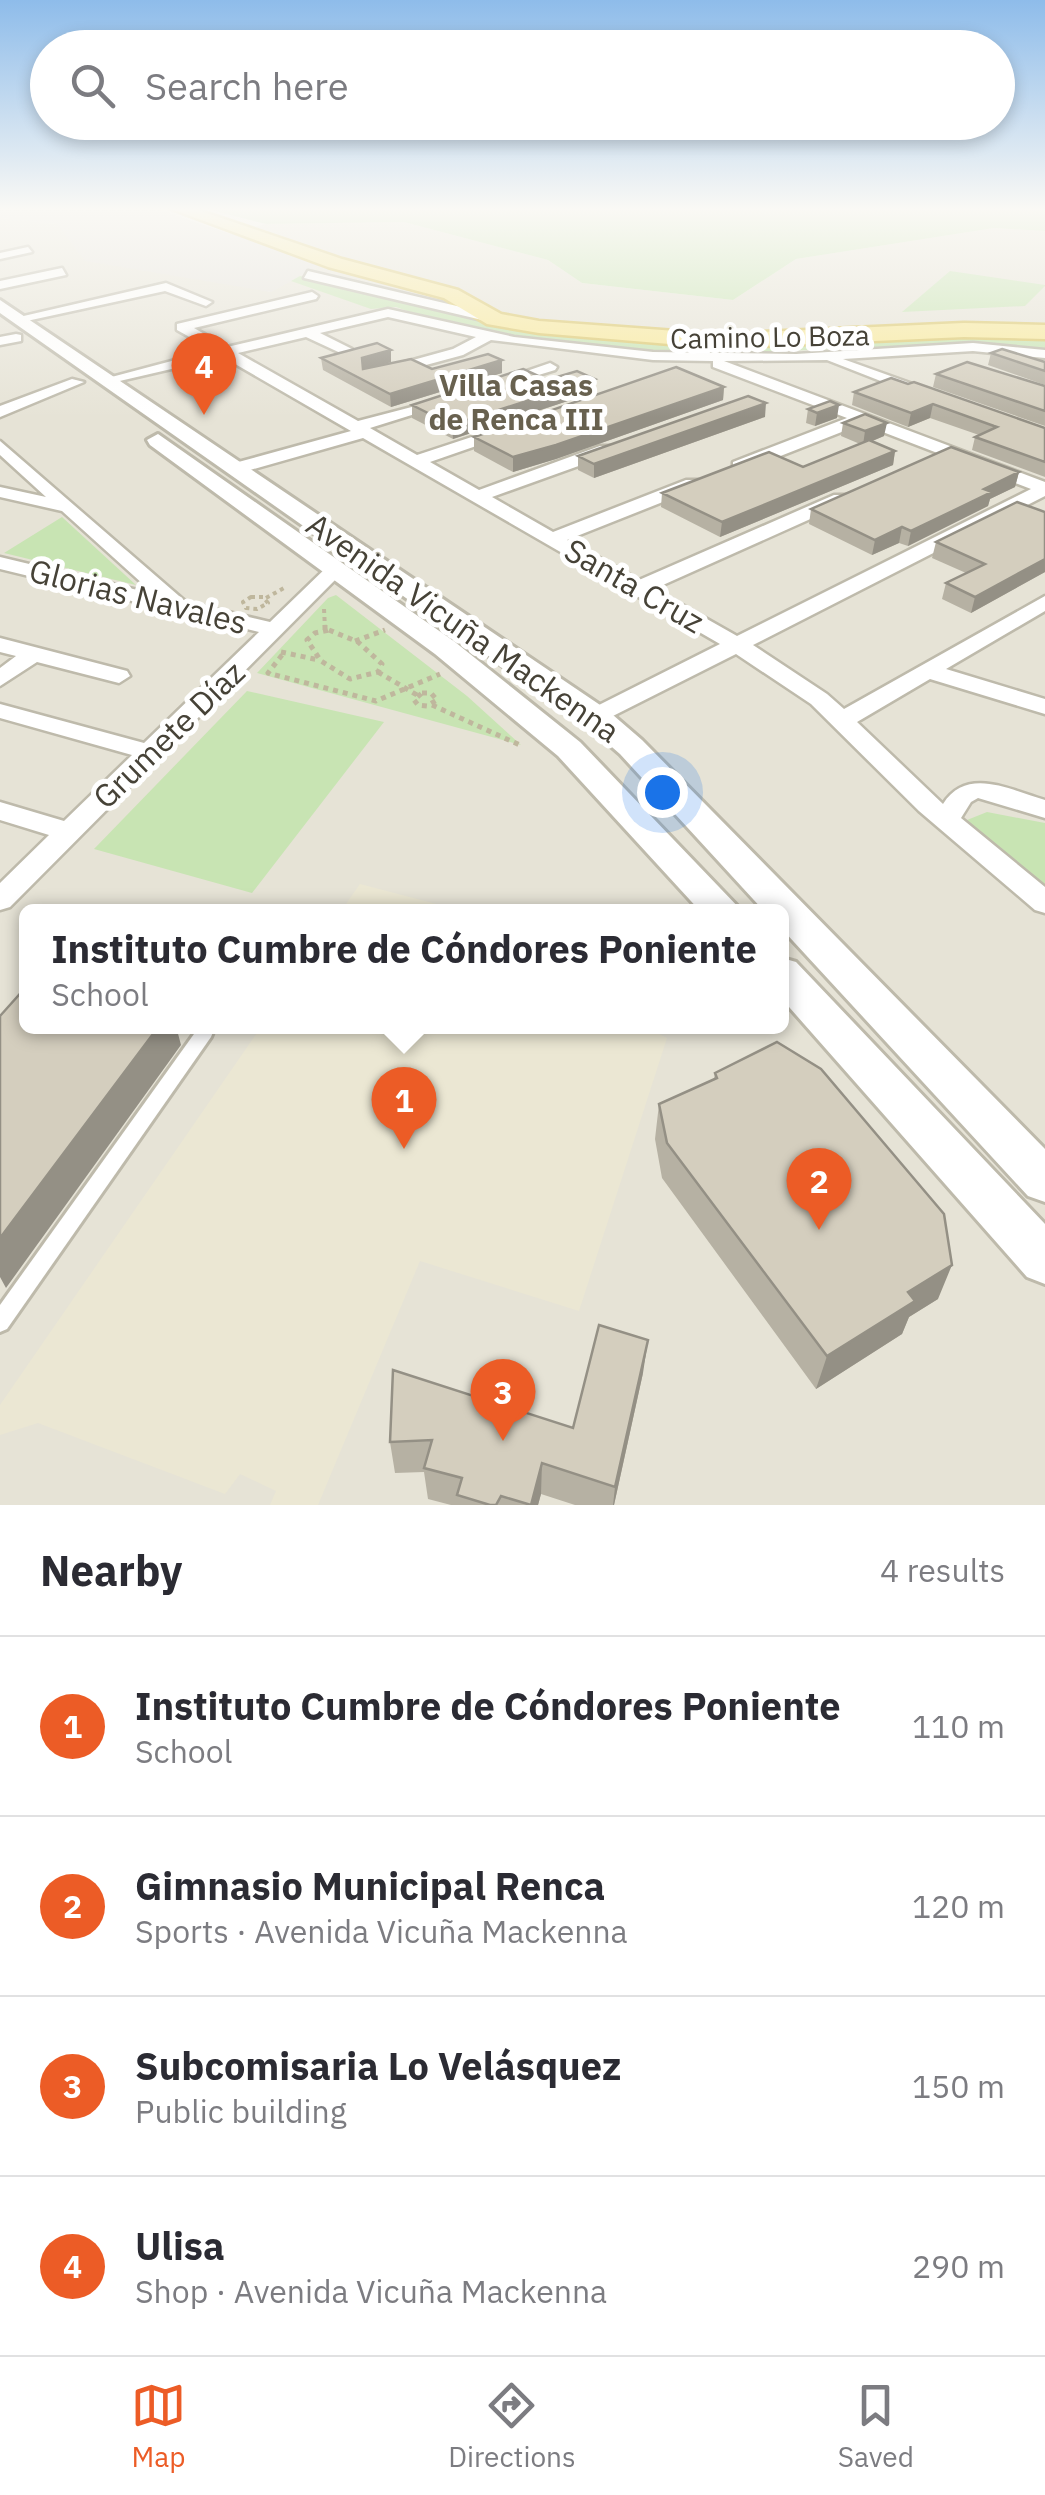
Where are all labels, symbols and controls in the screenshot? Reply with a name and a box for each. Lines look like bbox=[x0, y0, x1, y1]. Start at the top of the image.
search box bbox=[30, 30, 1015, 140]
icon: search bbox=[65, 58, 120, 113]
text: Search here bbox=[145, 61, 349, 110]
street label: Camino Lo Boza bbox=[670, 316, 870, 357]
pin: 4 bbox=[172, 332, 236, 415]
district label: Villa Casas de Renca III bbox=[428, 365, 604, 438]
street label: Avenida Vicuña Mackenna bbox=[299, 503, 629, 751]
street label: Santa Cruz bbox=[557, 528, 712, 642]
street label: Glorias Navales bbox=[25, 549, 251, 643]
street label: Grumete Díaz bbox=[83, 651, 253, 817]
your location bbox=[637, 767, 688, 818]
popup bbox=[19, 904, 789, 1034]
text: Instituto Cumbre de Cóndores Poniente bbox=[51, 924, 757, 973]
text: School bbox=[51, 973, 149, 1015]
pin: 1 bbox=[372, 1066, 436, 1149]
pin: 2 bbox=[786, 1148, 852, 1230]
pin: 3 bbox=[470, 1358, 536, 1441]
text: Nearby bbox=[40, 1543, 182, 1598]
text: 4 results bbox=[880, 1549, 1005, 1591]
text: Instituto Cumbre de Cóndores Poniente bbox=[135, 1681, 841, 1730]
text: 1 bbox=[63, 1705, 82, 1747]
text: 110 m bbox=[912, 1705, 1005, 1747]
text: School bbox=[135, 1730, 232, 1772]
text: Gimnasio Municipal Renca bbox=[135, 1861, 605, 1910]
text: 2 bbox=[63, 1885, 82, 1927]
text: 120 m bbox=[912, 1885, 1005, 1927]
text: Sports · Avenida Vicuña Mackenna bbox=[135, 1910, 628, 1952]
text: Subcomisaria Lo Velásquez bbox=[135, 2041, 622, 2090]
text: 3 bbox=[63, 2065, 82, 2107]
text: 150 m bbox=[912, 2065, 1005, 2107]
text: Public building bbox=[135, 2090, 347, 2132]
text: Ulisa bbox=[135, 2221, 225, 2270]
text: 4 bbox=[63, 2245, 82, 2287]
text: 290 m bbox=[912, 2245, 1005, 2287]
text: Shop · Avenida Vicuña Mackenna bbox=[135, 2270, 607, 2312]
tab: Map bbox=[131, 2378, 186, 2475]
tab: Directions bbox=[448, 2378, 576, 2475]
tab: Saved bbox=[838, 2378, 914, 2475]

